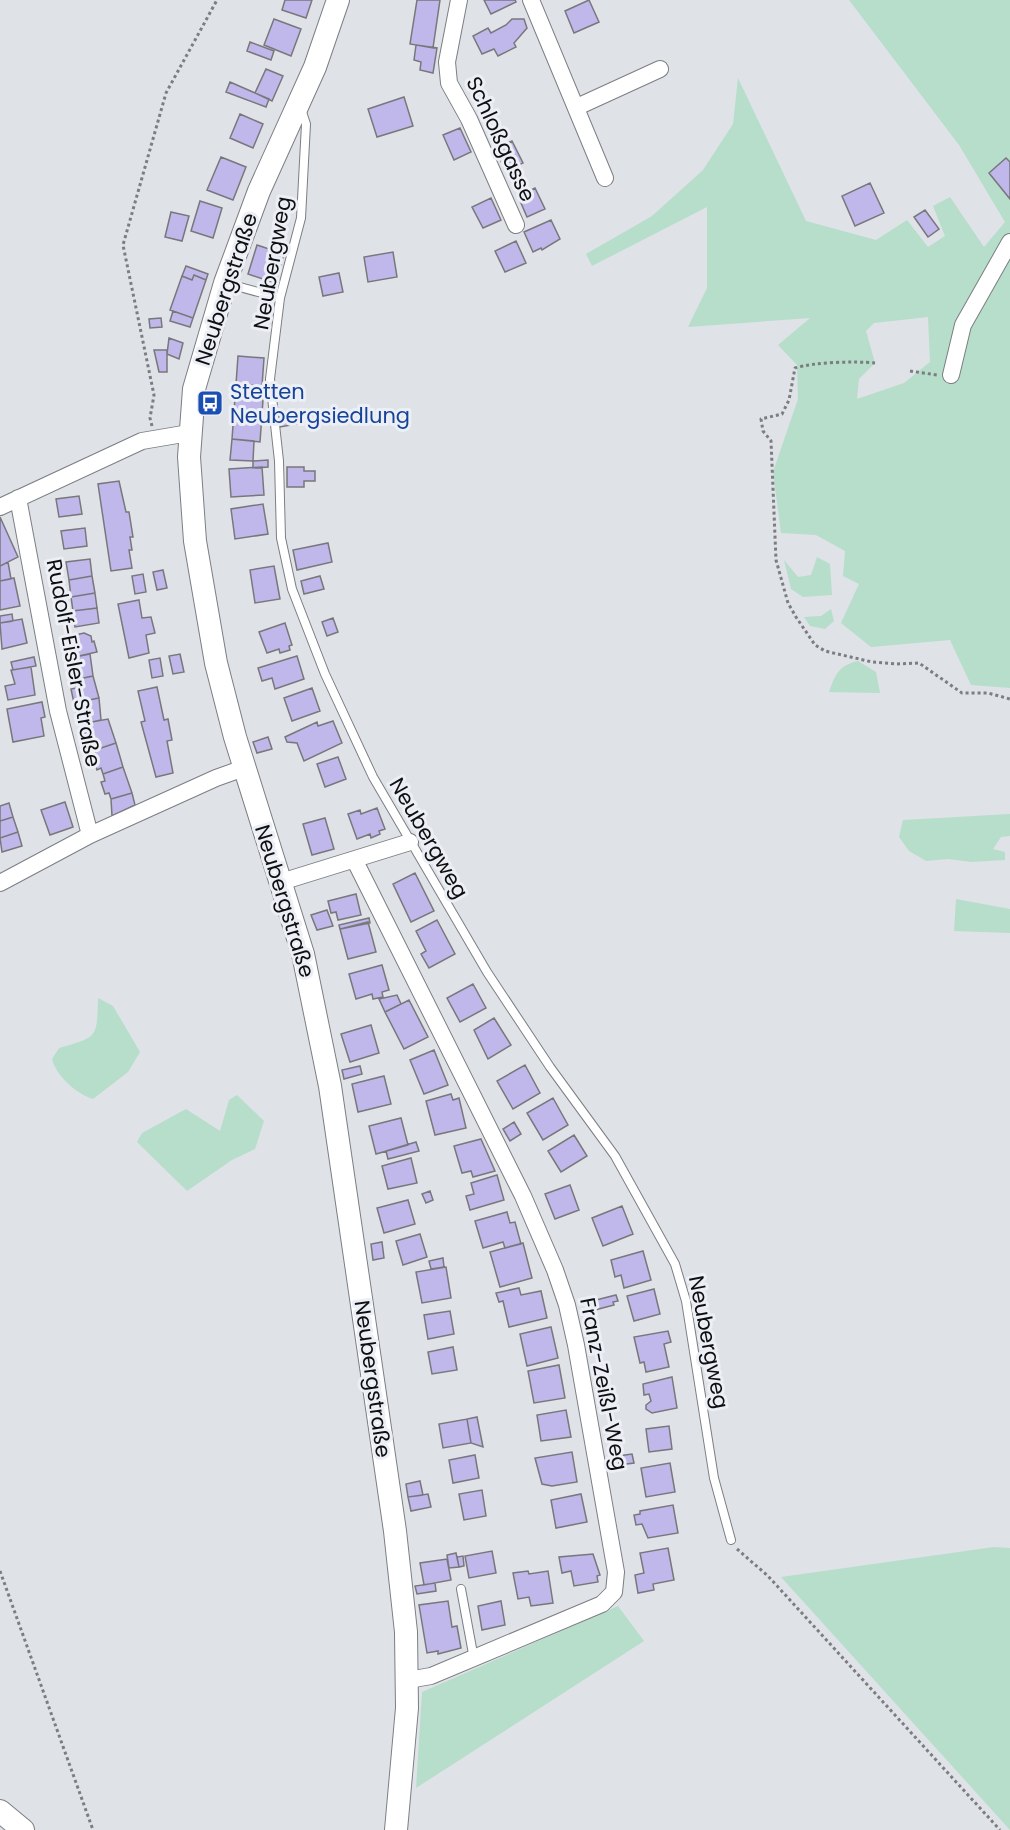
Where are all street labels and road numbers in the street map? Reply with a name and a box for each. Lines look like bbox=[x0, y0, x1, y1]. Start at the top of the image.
street label: Schloßgasse bbox=[459, 72, 543, 206]
street label: Neubergweg bbox=[246, 194, 298, 332]
street label: Neubergstraße bbox=[188, 209, 264, 369]
street label: Rudolf-Eisler-Straße bbox=[40, 557, 108, 769]
street label: Neubergweg bbox=[383, 772, 475, 904]
street label: Neubergstraße bbox=[248, 821, 322, 981]
street label: Neubergweg bbox=[682, 1273, 736, 1411]
street label: Franz-Zeißl-Weg bbox=[573, 1295, 635, 1473]
street label: Neubergstraße bbox=[348, 1299, 398, 1459]

